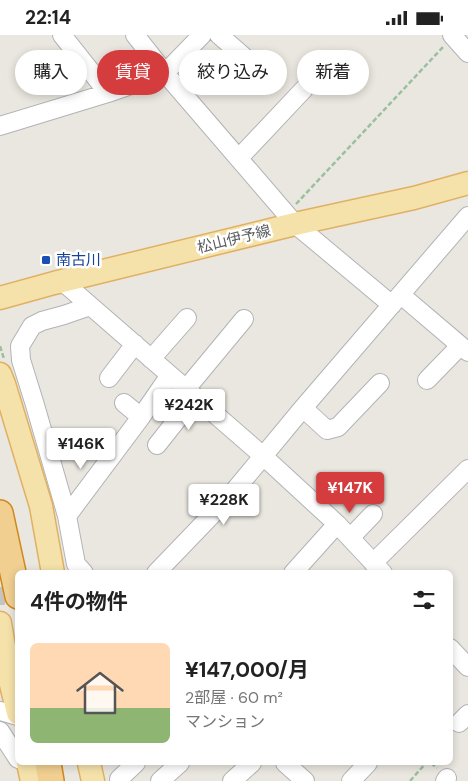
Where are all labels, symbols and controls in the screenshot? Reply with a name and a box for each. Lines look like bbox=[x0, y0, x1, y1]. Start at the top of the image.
text: 22:14 bbox=[25, 5, 71, 30]
chip: 購入 bbox=[15, 50, 87, 95]
chip: 賃貸 bbox=[97, 50, 169, 95]
chip: 絞り込み bbox=[179, 50, 287, 95]
chip: 新着 bbox=[297, 50, 369, 95]
street label: 松山伊予線 bbox=[195, 220, 273, 258]
place label: 南古川 bbox=[56, 250, 101, 270]
marker: 南古川 bbox=[40, 254, 52, 266]
pin: ¥242K bbox=[154, 389, 224, 431]
text: ¥242K bbox=[164, 394, 214, 415]
pin: ¥146K bbox=[46, 427, 116, 470]
text: ¥146K bbox=[57, 433, 105, 454]
pin: ¥147K bbox=[315, 471, 385, 514]
text: ¥147K bbox=[327, 477, 373, 498]
pin: ¥228K bbox=[189, 483, 259, 526]
text: ¥228K bbox=[199, 489, 249, 510]
icon: filters bbox=[410, 586, 438, 614]
text: 4件の物件 bbox=[30, 588, 128, 616]
text: ¥147,000/月 bbox=[185, 656, 309, 684]
icon: home bbox=[70, 663, 130, 723]
text: 2部屋 · 60 m² bbox=[185, 687, 283, 708]
text: マンション bbox=[185, 711, 265, 732]

